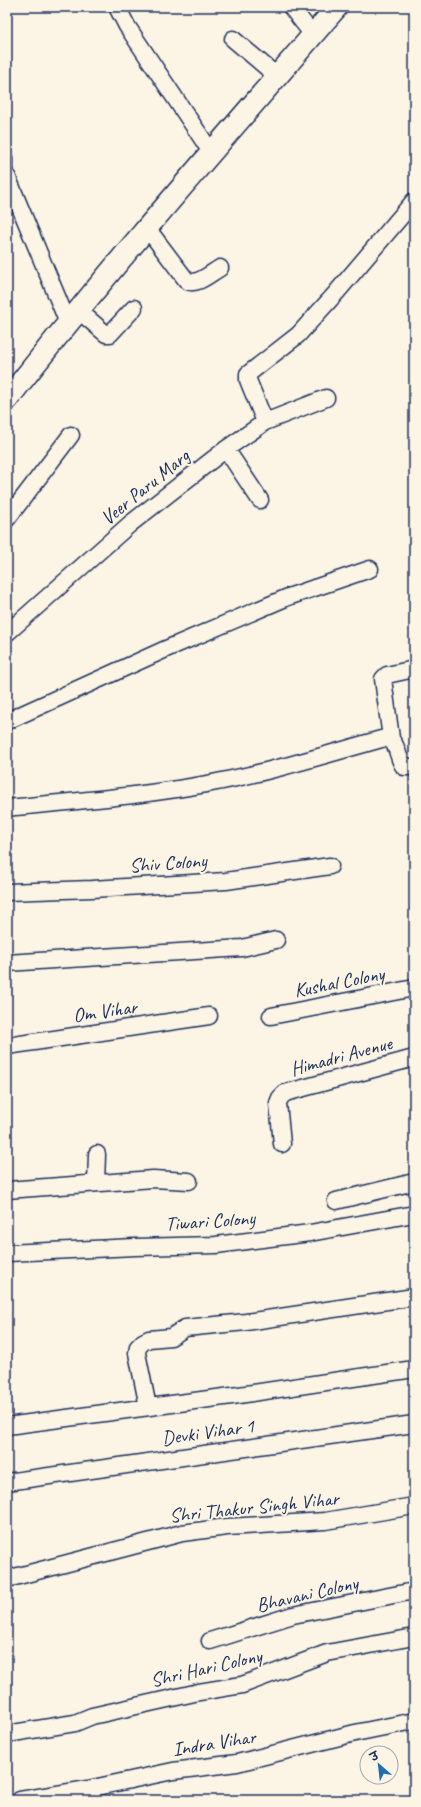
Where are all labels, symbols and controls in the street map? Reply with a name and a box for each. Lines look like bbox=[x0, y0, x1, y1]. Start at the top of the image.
street label: Veer Paru Marg bbox=[96, 443, 195, 530]
street label: Shiv Colony bbox=[128, 848, 209, 878]
street label: Kushal Colony bbox=[292, 961, 388, 1003]
street label: Om Vihar bbox=[71, 994, 140, 1028]
street label: Himadri Avenue bbox=[288, 1030, 396, 1082]
street label: Tiwari Colony bbox=[164, 1205, 257, 1237]
street label: Devki Vihar 1 bbox=[160, 1413, 257, 1451]
street label: Shri Thakur Singh Vihar bbox=[168, 1485, 342, 1528]
street label: Bhavani Colony bbox=[254, 1570, 362, 1618]
street label: Shri Hari Colony bbox=[148, 1643, 266, 1693]
street label: Indra Vihar bbox=[171, 1724, 259, 1762]
north arrow bbox=[359, 1745, 399, 1785]
text: उ bbox=[367, 1747, 382, 1765]

